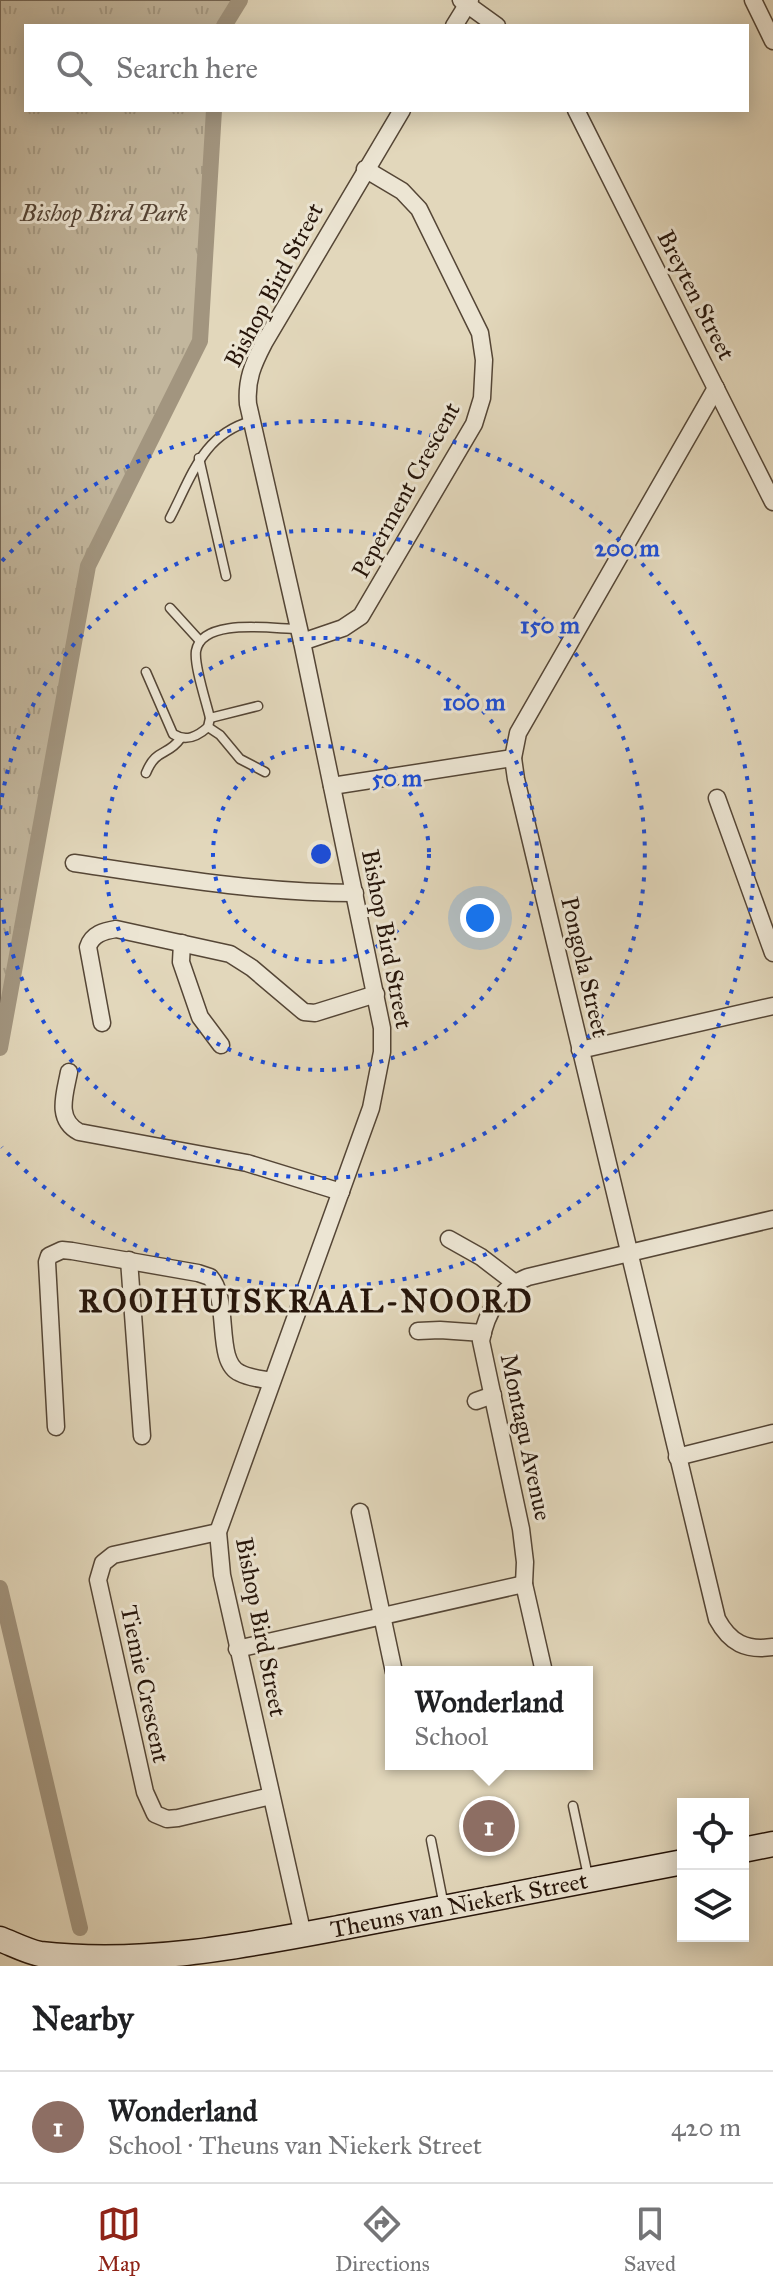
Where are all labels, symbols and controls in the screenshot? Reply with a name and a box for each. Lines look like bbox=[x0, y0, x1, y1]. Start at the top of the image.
search box bbox=[24, 24, 749, 112]
icon: search bbox=[52, 46, 96, 90]
text: Search here bbox=[116, 50, 258, 86]
street label: Bishop Bird Street bbox=[218, 197, 330, 372]
park label: Bishop Bird Park bbox=[19, 198, 188, 228]
street label: Breyten Street bbox=[650, 225, 742, 366]
street label: Peperment Crescent bbox=[345, 396, 467, 583]
text: 200 m bbox=[594, 533, 660, 563]
text: 150 m bbox=[520, 610, 581, 640]
text: 100 m bbox=[443, 687, 506, 717]
text: 50 m bbox=[372, 763, 423, 793]
centre of rings bbox=[307, 840, 335, 868]
street label: Bishop Bird Street bbox=[355, 847, 419, 1032]
street label: Pongola Street bbox=[554, 894, 616, 1041]
your location bbox=[460, 898, 500, 938]
district label: ROOIHUISKRAAL-NOORD bbox=[78, 1282, 534, 1321]
street label: Montagu Avenue bbox=[494, 1351, 558, 1523]
street label: Bishop Bird Street bbox=[229, 1535, 293, 1720]
street label: Tiemie Crescent bbox=[114, 1603, 176, 1766]
popup bbox=[385, 1666, 593, 1770]
text: Wonderland bbox=[414, 1684, 564, 1720]
text: School bbox=[414, 1720, 488, 1752]
pin: 1 bbox=[463, 1796, 515, 1856]
map controls bbox=[677, 1798, 749, 1942]
button: locate bbox=[677, 1798, 749, 1870]
street label: Theuns van Niekerk Street bbox=[328, 1865, 591, 1945]
button: layers bbox=[677, 1870, 749, 1942]
text: Nearby bbox=[32, 1998, 134, 2039]
text: Wonderland bbox=[108, 2093, 258, 2129]
text: 1 bbox=[53, 2111, 63, 2143]
text: 420 m bbox=[671, 2111, 741, 2143]
text: School · Theuns van Niekerk Street bbox=[108, 2129, 482, 2161]
tab: Map bbox=[97, 2202, 141, 2277]
tab: Directions bbox=[335, 2202, 430, 2277]
tab: Saved bbox=[624, 2202, 676, 2277]

